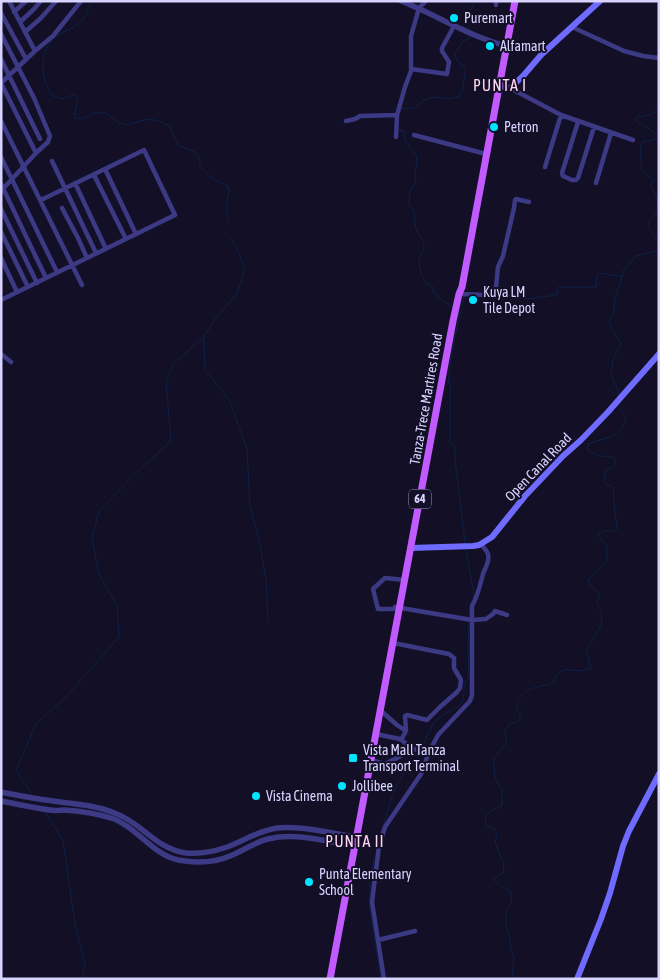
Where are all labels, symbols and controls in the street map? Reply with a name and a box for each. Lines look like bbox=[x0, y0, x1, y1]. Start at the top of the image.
place label: Puremart bbox=[464, 10, 513, 26]
marker: Puremart bbox=[448, 12, 460, 24]
place label: Alfamart bbox=[500, 38, 546, 54]
marker: Alfamart bbox=[484, 40, 496, 52]
district label: PUNTA I bbox=[473, 76, 527, 94]
place label: Petron bbox=[504, 119, 539, 135]
marker: Petron bbox=[488, 121, 500, 133]
place label: Kuya LM Tile Depot bbox=[483, 284, 535, 316]
marker: Kuya LM Tile Depot bbox=[467, 294, 479, 306]
street label: Tanza-Trece Martires Road bbox=[407, 332, 445, 466]
street label: Open Canal Road bbox=[502, 430, 574, 504]
road number: 64 bbox=[409, 489, 431, 508]
place label: Vista Mall Tanza Transport Terminal bbox=[363, 742, 460, 774]
marker: Vista Mall Tanza Transport Terminal bbox=[347, 752, 359, 764]
place label: Jollibee bbox=[352, 778, 393, 794]
marker: Jollibee bbox=[336, 780, 348, 792]
place label: Vista Cinema bbox=[266, 788, 333, 804]
marker: Vista Cinema bbox=[250, 790, 262, 802]
district label: PUNTA II bbox=[325, 832, 385, 850]
place label: Punta Elementary School bbox=[319, 866, 412, 898]
marker: Punta Elementary School bbox=[303, 876, 315, 888]

